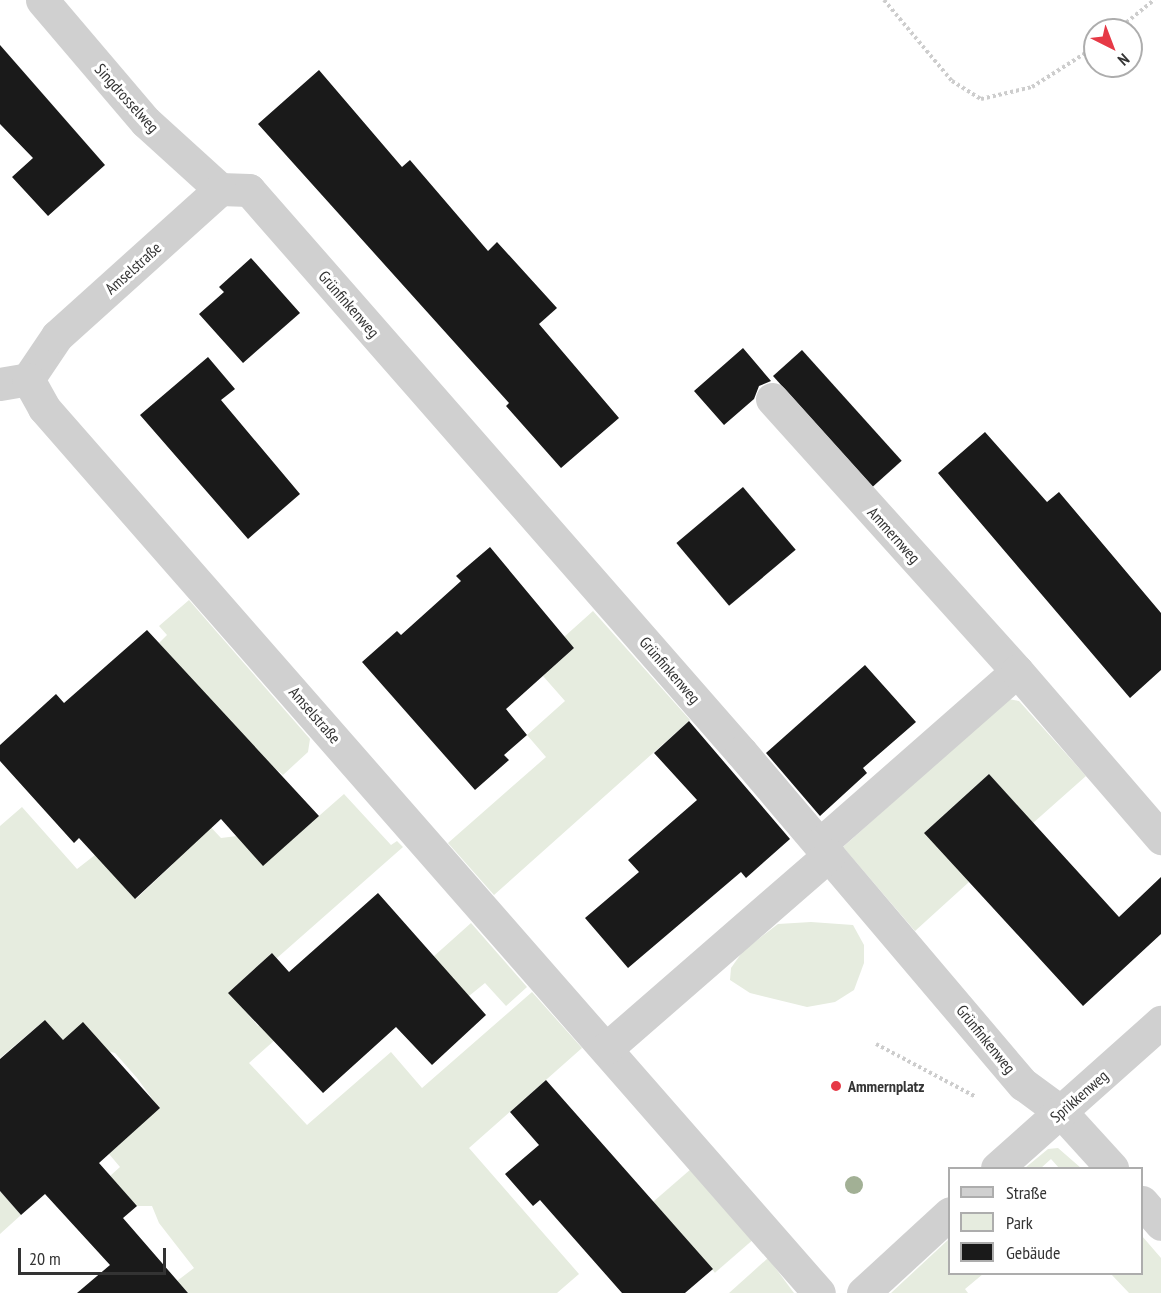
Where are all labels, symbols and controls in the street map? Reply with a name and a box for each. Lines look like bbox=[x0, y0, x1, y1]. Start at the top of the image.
north arrow bbox=[1083, 18, 1143, 78]
text: N bbox=[1114, 50, 1134, 70]
street label: Singdrosselweg bbox=[91, 60, 163, 136]
street label: Amselstraße bbox=[101, 238, 165, 298]
street label: Grünfinkenweg bbox=[315, 267, 383, 341]
street label: Ammernweg bbox=[864, 503, 924, 567]
street label: Grünfinkenweg bbox=[636, 633, 704, 707]
street label: Amselstraße bbox=[285, 683, 345, 747]
street label: Grünfinkenweg bbox=[953, 1001, 1019, 1077]
street label: Sprikkenweg bbox=[1046, 1066, 1112, 1126]
place label: Ammernplatz bbox=[848, 1076, 924, 1096]
marker: Ammernplatz bbox=[829, 1079, 843, 1093]
legend bbox=[948, 1167, 1143, 1275]
text: Straße bbox=[1006, 1181, 1047, 1204]
text: Park bbox=[1006, 1211, 1033, 1234]
scale bar bbox=[21, 1236, 170, 1274]
text: Gebäude bbox=[1006, 1241, 1060, 1264]
text: 20 m bbox=[29, 1247, 61, 1270]

